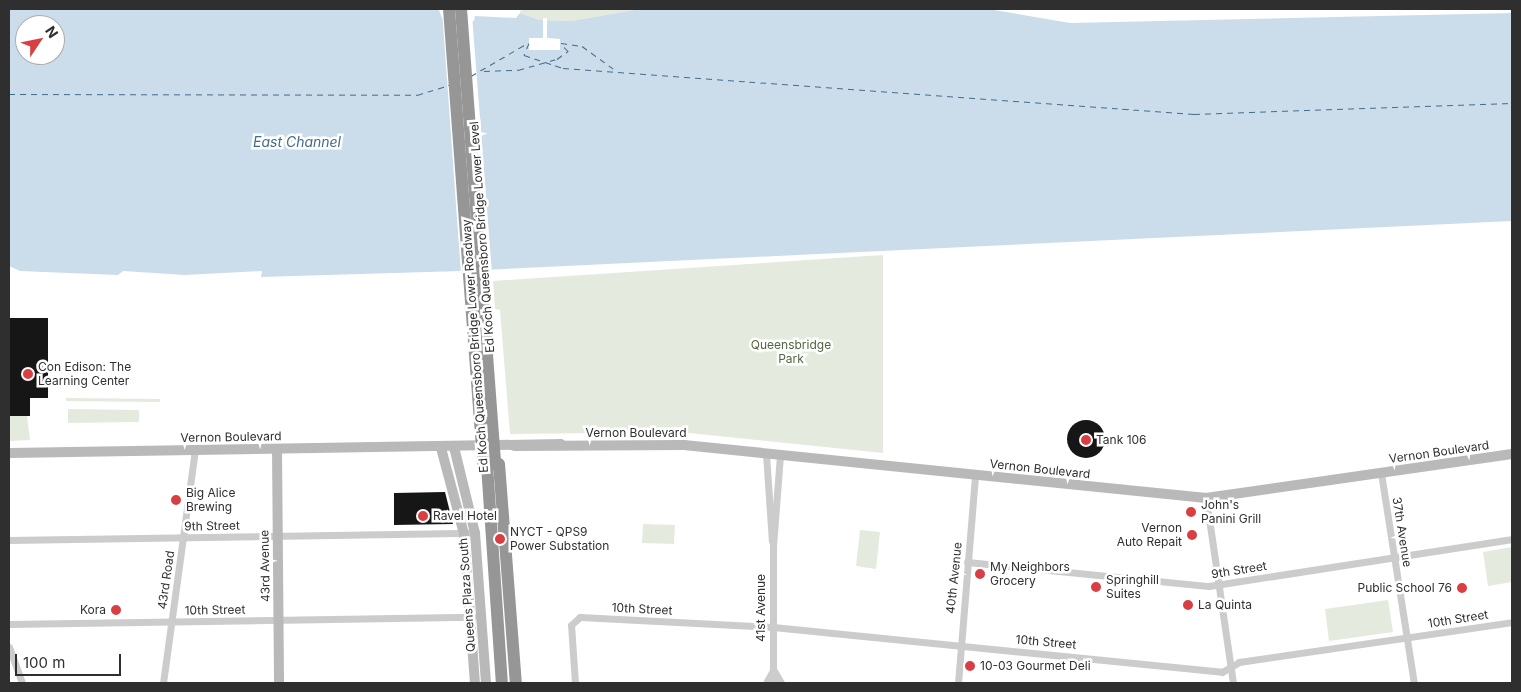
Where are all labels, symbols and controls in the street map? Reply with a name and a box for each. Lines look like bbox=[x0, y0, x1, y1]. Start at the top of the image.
north arrow bbox=[15, 15, 65, 65]
text: N bbox=[42, 23, 62, 41]
street label: Ed Koch Queensboro Bridge Lower Level bbox=[467, 121, 497, 353]
water label: East Channel bbox=[253, 134, 341, 150]
street label: Ed Koch Queensboro Bridge Lower Roadway bbox=[459, 219, 491, 473]
park label: Queensbridge Park bbox=[751, 338, 831, 366]
place label: Con Edison: The Learning Center bbox=[38, 360, 131, 388]
marker: Con Edison: The Learning Center bbox=[22, 368, 34, 380]
street label: Vernon Boulevard bbox=[585, 426, 687, 440]
street label: Vernon Boulevard bbox=[180, 429, 282, 445]
place label: Tank 106 bbox=[1096, 433, 1147, 447]
marker: Tank 106 bbox=[1080, 434, 1092, 446]
street label: Vernon Boulevard bbox=[1388, 438, 1490, 466]
street label: Vernon Boulevard bbox=[989, 457, 1091, 481]
place label: Big Alice Brewing bbox=[186, 486, 235, 514]
marker: Big Alice Brewing bbox=[170, 494, 182, 506]
street label: 37th Avenue bbox=[1389, 496, 1415, 568]
place label: John's Panini Grill bbox=[1201, 498, 1261, 526]
marker: John's Panini Grill bbox=[1185, 506, 1197, 518]
place label: Ravel Hotel bbox=[433, 509, 497, 523]
marker: Ravel Hotel bbox=[417, 510, 429, 522]
street label: 9th Street bbox=[184, 518, 240, 534]
place label: Vernon Auto Repait bbox=[1117, 521, 1182, 549]
place label: NYCT - QPS9 Power Substation bbox=[510, 525, 609, 553]
marker: Vernon Auto Repait bbox=[1186, 529, 1198, 541]
street label: 43rd Avenue bbox=[257, 530, 273, 602]
marker: NYCT - QPS9 Power Substation bbox=[494, 533, 506, 545]
street label: Queens Plaza South bbox=[456, 538, 478, 652]
street label: 40th Avenue bbox=[943, 541, 965, 615]
street label: 43rd Road bbox=[155, 550, 177, 610]
street label: 9th Street bbox=[1210, 559, 1268, 581]
place label: My Neighbors Grocery bbox=[990, 560, 1070, 588]
marker: My Neighbors Grocery bbox=[974, 568, 986, 580]
place label: Springhill Suites bbox=[1106, 573, 1159, 601]
street label: 41st Avenue bbox=[754, 574, 768, 642]
marker: Springhill Suites bbox=[1090, 581, 1102, 593]
place label: Public School 76 bbox=[1357, 581, 1452, 595]
marker: Public School 76 bbox=[1456, 582, 1468, 594]
place label: La Quinta bbox=[1198, 598, 1252, 612]
marker: La Quinta bbox=[1182, 599, 1194, 611]
street label: 10th Street bbox=[611, 600, 673, 618]
street label: 10th Street bbox=[184, 602, 246, 618]
place label: Kora bbox=[80, 603, 106, 617]
marker: Kora bbox=[110, 604, 122, 616]
street label: 10th Street bbox=[1427, 607, 1489, 631]
street label: 10th Street bbox=[1015, 632, 1077, 652]
scale bar bbox=[18, 644, 124, 676]
text: 100 m bbox=[23, 653, 65, 672]
place label: 10-03 Gourmet Deli bbox=[980, 659, 1091, 673]
marker: 10-03 Gourmet Deli bbox=[964, 660, 976, 672]

